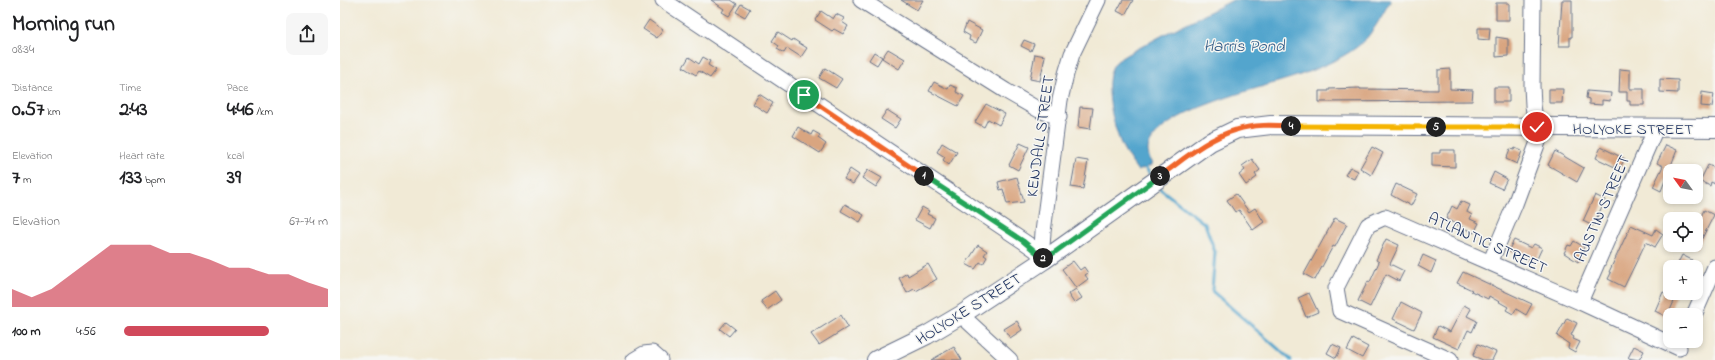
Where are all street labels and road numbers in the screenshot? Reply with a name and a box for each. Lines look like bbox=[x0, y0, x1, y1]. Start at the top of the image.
street label: KENDALL STREET bbox=[1021, 74, 1061, 199]
street label: HOLYOKE STREET bbox=[1573, 118, 1693, 142]
street label: AUSTIN STREET bbox=[1569, 151, 1637, 266]
street label: ATLANTIC STREET bbox=[1424, 207, 1551, 281]
street label: HOLYOKE STREET bbox=[911, 268, 1027, 352]

